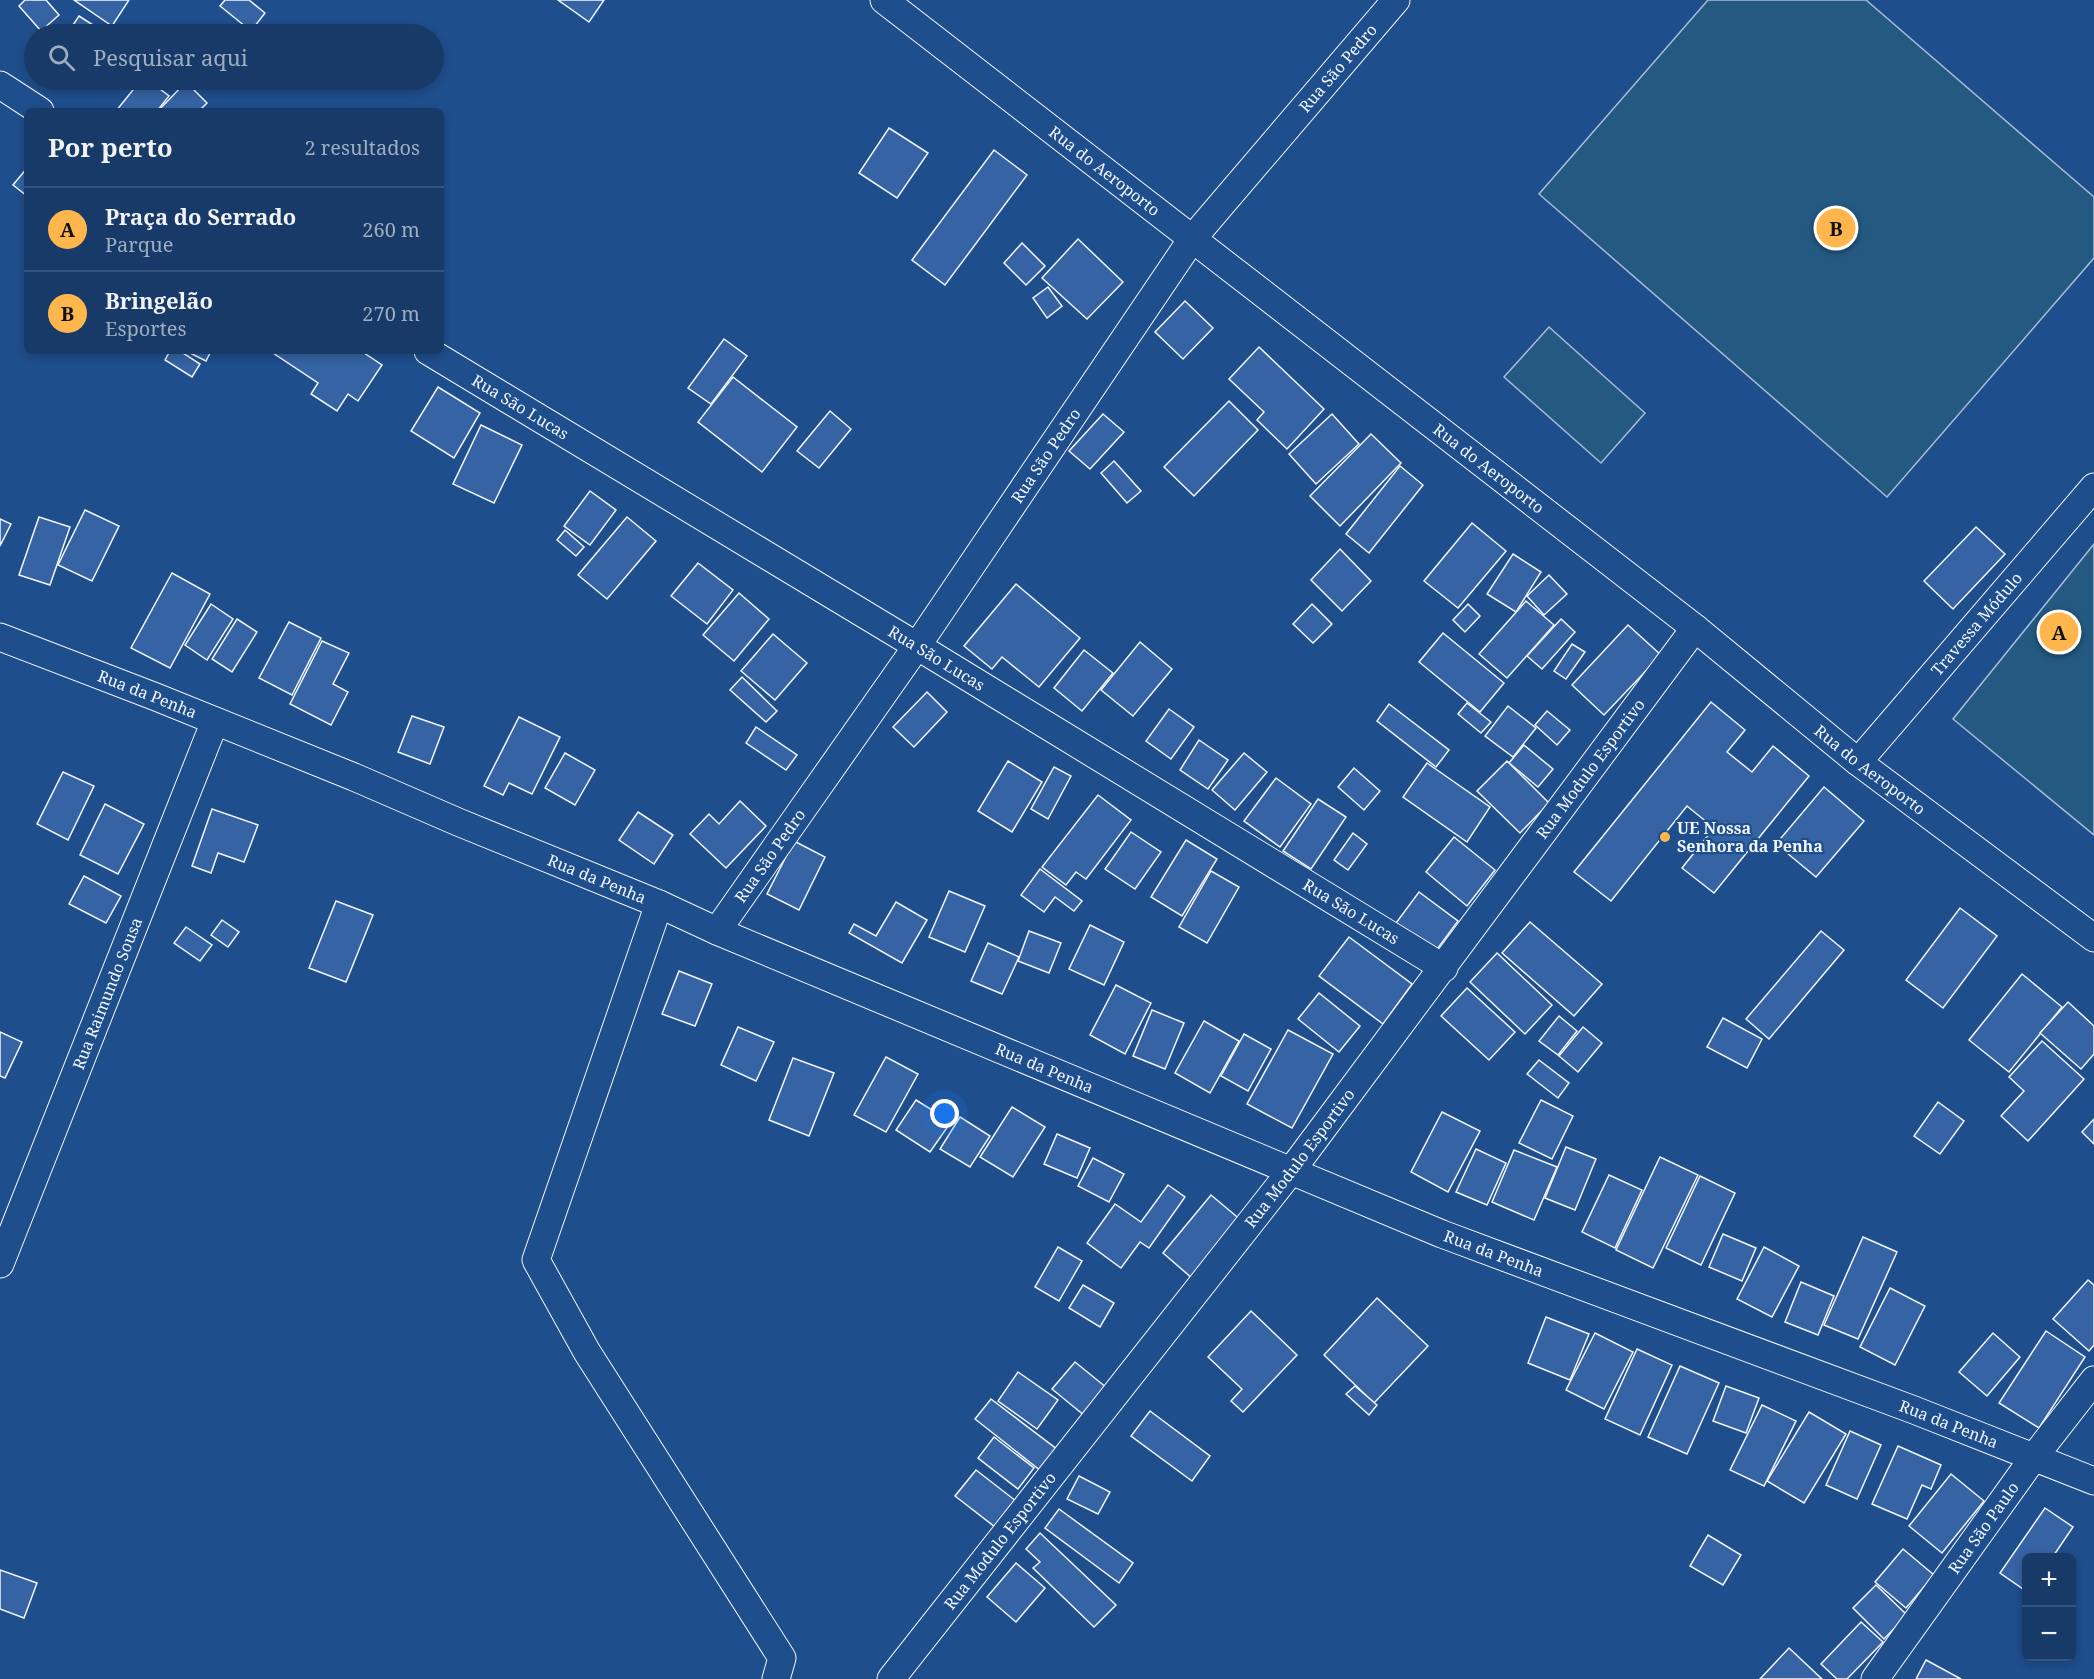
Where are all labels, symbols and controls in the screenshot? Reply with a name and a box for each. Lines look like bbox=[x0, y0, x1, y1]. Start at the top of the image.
street label: Rua São Pedro bbox=[1294, 19, 1382, 117]
search box bbox=[24, 24, 444, 90]
icon: search bbox=[45, 41, 78, 74]
text: Pesquisar aqui bbox=[93, 42, 248, 72]
street label: Rua do Aeroporto bbox=[1045, 121, 1165, 221]
text: Por perto bbox=[48, 129, 173, 165]
text: 2 resultados bbox=[304, 134, 420, 161]
text: Praça do Serrado bbox=[105, 201, 296, 231]
pin: B bbox=[1816, 206, 1856, 250]
text: A bbox=[60, 216, 75, 243]
text: 260 m bbox=[362, 216, 420, 243]
text: Parque bbox=[105, 231, 173, 258]
text: Bringelão bbox=[105, 285, 213, 315]
text: B bbox=[61, 300, 74, 327]
text: 270 m bbox=[362, 300, 420, 327]
text: Esportes bbox=[105, 315, 186, 342]
street label: Rua São Lucas bbox=[468, 369, 573, 444]
street label: Rua São Pedro bbox=[1006, 404, 1086, 507]
street label: Rua do Aeroporto bbox=[1429, 418, 1549, 518]
street label: Travessa Módulo bbox=[1926, 567, 2027, 680]
pin: A bbox=[2040, 610, 2078, 654]
street label: Rua São Lucas bbox=[884, 620, 989, 696]
street label: Rua da Penha bbox=[95, 665, 200, 723]
street label: Rua Modulo Esportivo bbox=[1531, 694, 1650, 843]
street label: Rua do Aeroporto bbox=[1810, 720, 1930, 820]
street label: Rua São Pedro bbox=[729, 804, 810, 907]
place label: UE Nossa Senhora da Penha bbox=[1677, 817, 1823, 857]
marker: UE Nossa Senhora da Penha bbox=[1658, 830, 1672, 844]
street label: Rua da Penha bbox=[544, 849, 649, 909]
street label: Rua São Lucas bbox=[1299, 873, 1404, 949]
street label: Rua Raimundo Sousa bbox=[67, 914, 147, 1073]
street label: Rua da Penha bbox=[992, 1038, 1097, 1098]
street label: Rua Modulo Esportivo bbox=[1239, 1084, 1360, 1232]
your location bbox=[930, 1099, 959, 1128]
street label: Rua da Penha bbox=[1441, 1225, 1547, 1282]
street label: Rua da Penha bbox=[1896, 1394, 2002, 1453]
street label: Rua Modulo Esportivo bbox=[939, 1467, 1061, 1614]
street label: Rua São Paulo bbox=[1943, 1477, 2024, 1578]
map controls bbox=[2022, 1553, 2076, 1661]
button: + bbox=[2022, 1553, 2076, 1607]
button: − bbox=[2022, 1607, 2076, 1661]

